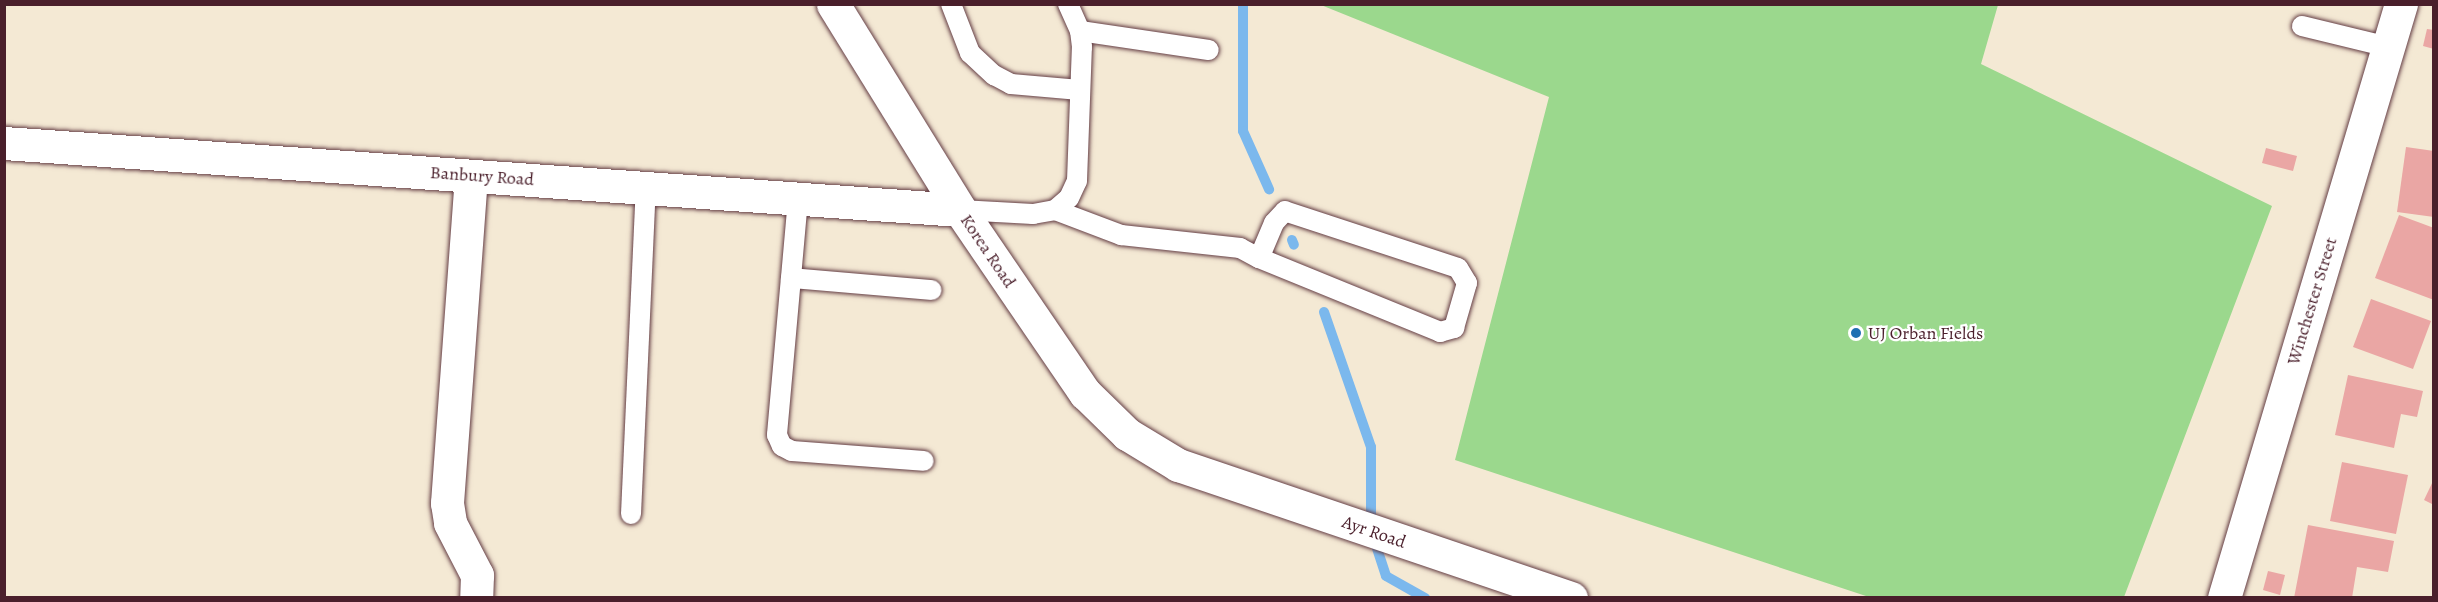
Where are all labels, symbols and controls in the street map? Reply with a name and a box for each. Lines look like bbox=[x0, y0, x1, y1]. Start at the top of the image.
street label: Banbury Road bbox=[429, 162, 535, 190]
street label: Korea Road bbox=[956, 210, 1020, 292]
street label: Winchester Street bbox=[2282, 235, 2342, 367]
place label: UJ Orban Fields bbox=[1868, 322, 1983, 344]
marker: UJ Orban Fields bbox=[1849, 326, 1863, 340]
street label: Ayr Road bbox=[1339, 511, 1409, 553]

